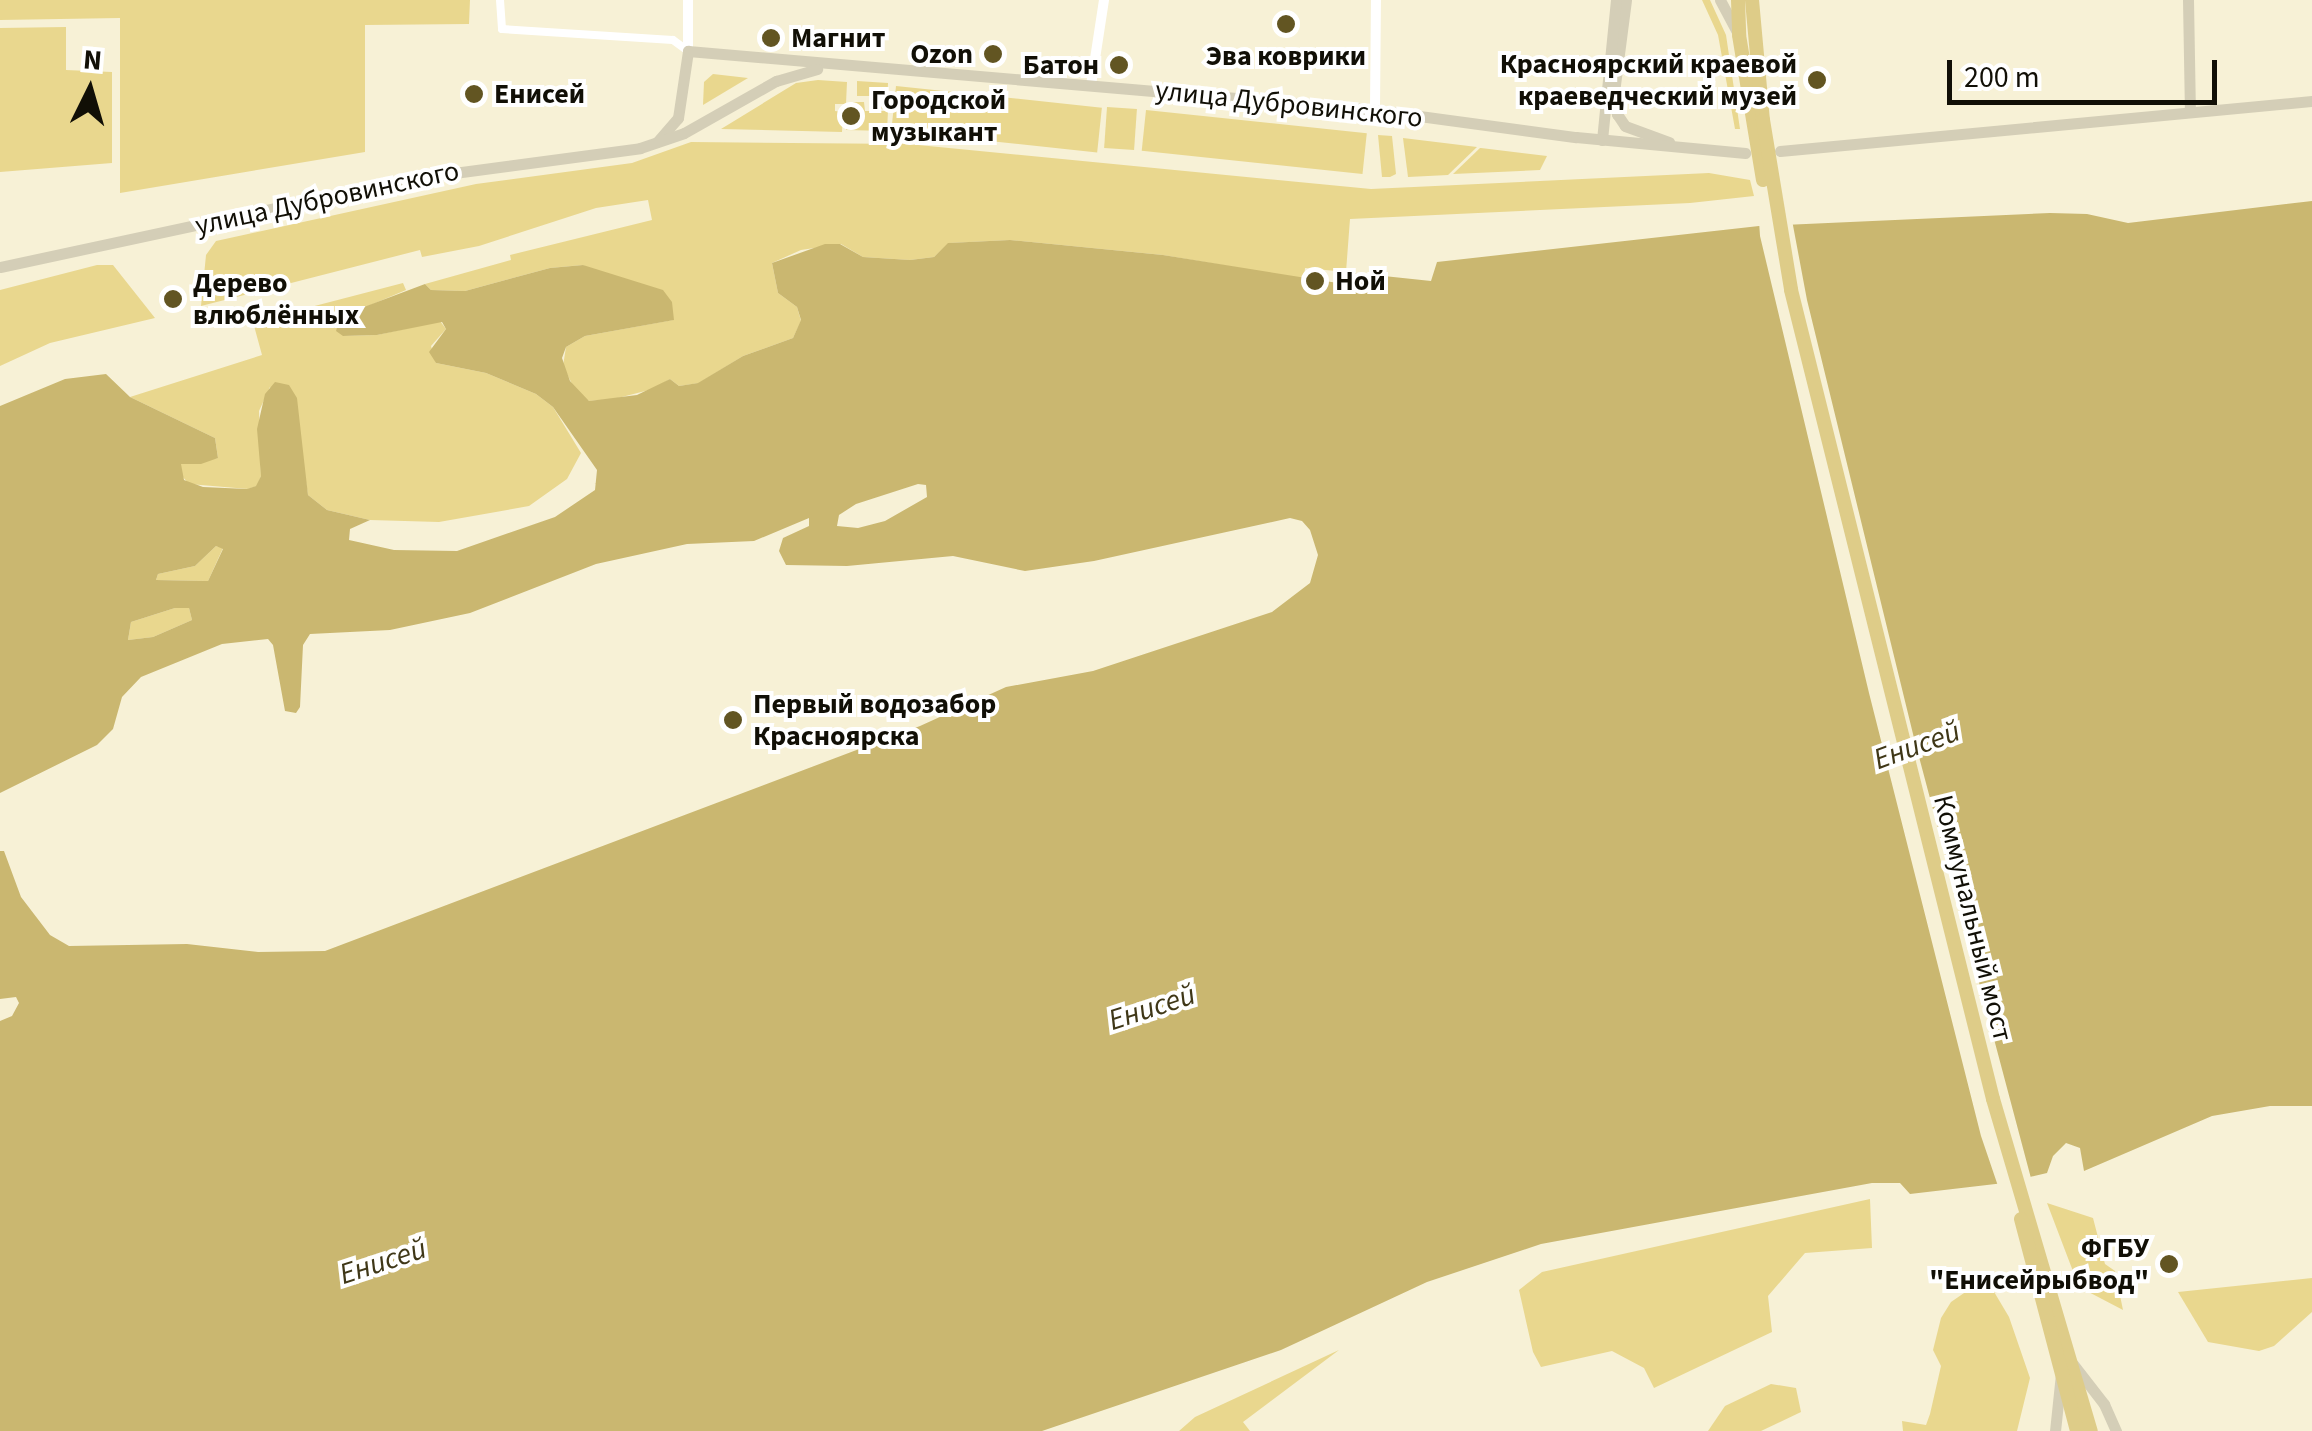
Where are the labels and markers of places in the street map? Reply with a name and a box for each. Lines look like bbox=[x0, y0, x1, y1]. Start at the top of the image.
marker: Эва коврики bbox=[1275, 13, 1297, 35]
place label: Магнит bbox=[791, 21, 886, 55]
marker: Магнит bbox=[760, 27, 782, 49]
place label: Ozon bbox=[910, 37, 973, 71]
place label: Эва коврики bbox=[1206, 39, 1366, 73]
marker: Ozon bbox=[982, 43, 1004, 65]
place label: Красноярский краевой краеведческий музей bbox=[1500, 47, 1797, 113]
place label: Батон bbox=[1023, 48, 1099, 82]
marker: Батон bbox=[1108, 54, 1130, 76]
marker: Красноярский краевой краеведческий музей bbox=[1806, 69, 1828, 91]
place label: Енисей bbox=[494, 77, 585, 111]
marker: Енисей bbox=[463, 83, 485, 105]
place label: Городской музыкант bbox=[871, 83, 1006, 149]
marker: Городской музыкант bbox=[840, 105, 862, 127]
place label: Ной bbox=[1335, 264, 1386, 298]
place label: Дерево влюблённых bbox=[193, 266, 359, 332]
marker: Ной bbox=[1304, 270, 1326, 292]
marker: Дерево влюблённых bbox=[162, 288, 184, 310]
place label: Первый водозабор Красноярска bbox=[753, 687, 996, 753]
marker: Первый водозабор Красноярска bbox=[722, 709, 744, 731]
place label: ФГБУ "Енисейрыбвод" bbox=[1929, 1231, 2149, 1297]
marker: ФГБУ "Енисейрыбвод" bbox=[2158, 1253, 2180, 1275]

